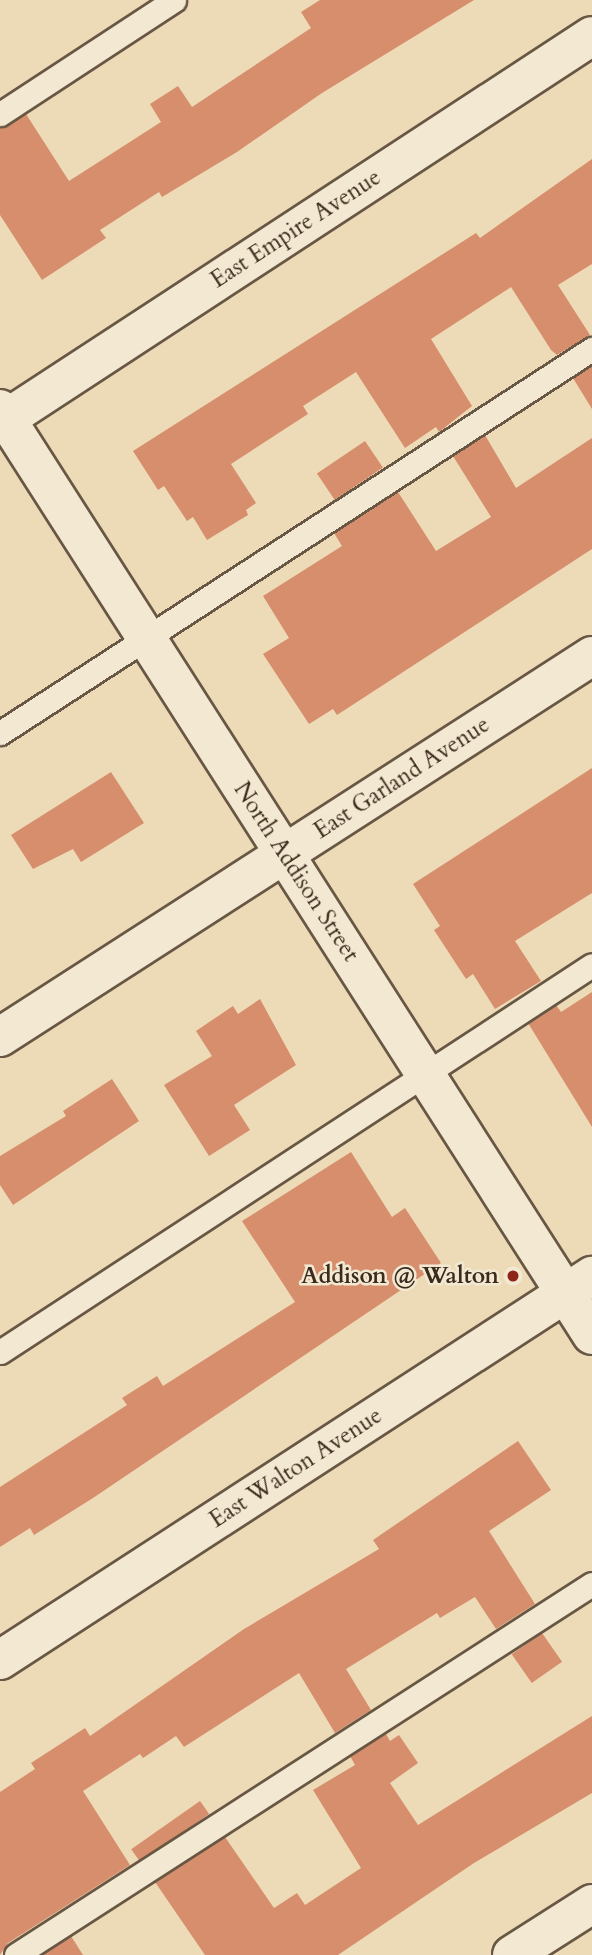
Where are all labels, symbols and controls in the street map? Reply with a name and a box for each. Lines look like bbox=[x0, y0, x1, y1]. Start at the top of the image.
street label: East Empire Avenue bbox=[206, 164, 386, 294]
street label: East Garland Avenue bbox=[309, 711, 495, 845]
street label: North Addison Street bbox=[228, 777, 364, 967]
place label: Addison @ Walton bbox=[301, 1262, 499, 1290]
marker: Addison @ Walton bbox=[505, 1268, 521, 1284]
street label: East Walton Avenue bbox=[205, 1402, 387, 1534]

